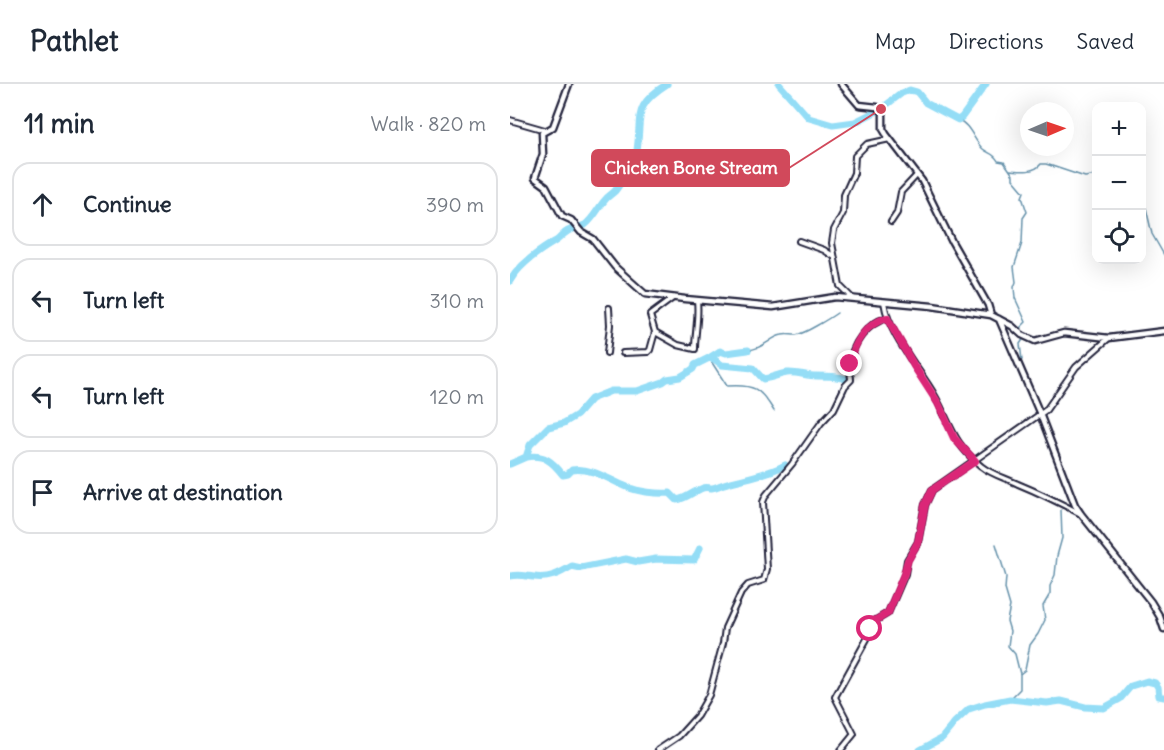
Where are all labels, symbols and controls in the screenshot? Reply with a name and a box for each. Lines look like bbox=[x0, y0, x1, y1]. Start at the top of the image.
text: Pathlet bbox=[30, 23, 119, 59]
text: Map bbox=[875, 28, 916, 55]
text: Directions bbox=[949, 28, 1043, 55]
text: Saved bbox=[1076, 28, 1134, 55]
north arrow bbox=[1020, 102, 1074, 156]
map controls bbox=[1092, 102, 1146, 264]
button: + bbox=[1092, 102, 1146, 156]
text: 11 min bbox=[24, 107, 95, 140]
text: Walk · 820 m bbox=[370, 111, 486, 136]
callout: Chicken Bone Stream bbox=[592, 150, 789, 186]
text: Chicken Bone Stream bbox=[604, 156, 778, 179]
button: − bbox=[1092, 156, 1146, 210]
icon: ahead bbox=[26, 188, 59, 221]
text: Continue bbox=[83, 190, 172, 218]
text: 390 m bbox=[426, 192, 484, 217]
button: locate bbox=[1092, 210, 1146, 264]
icon: left bbox=[26, 284, 59, 317]
text: Turn left bbox=[83, 286, 164, 314]
text: 310 m bbox=[429, 288, 484, 313]
route end bbox=[836, 350, 862, 376]
icon: left bbox=[26, 380, 59, 413]
text: Turn left bbox=[83, 382, 164, 410]
text: 120 m bbox=[430, 384, 484, 409]
icon: arrive bbox=[26, 476, 59, 509]
text: Arrive at destination bbox=[83, 478, 283, 506]
route start bbox=[856, 615, 882, 641]

